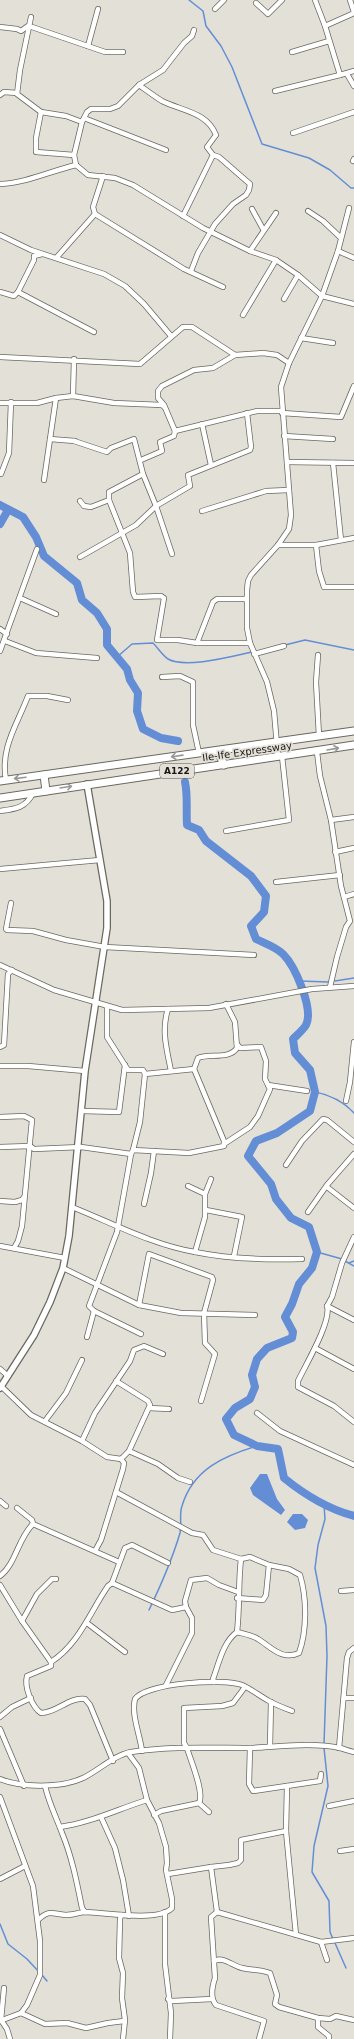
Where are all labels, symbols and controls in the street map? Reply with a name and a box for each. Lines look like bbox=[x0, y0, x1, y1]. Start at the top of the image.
street label: Ile-Ife Expressway bbox=[201, 740, 293, 763]
one-way arrow bbox=[327, 745, 340, 753]
one-way arrow bbox=[171, 752, 184, 760]
road number: A122 bbox=[160, 764, 194, 778]
one-way arrow bbox=[14, 774, 27, 782]
one-way arrow bbox=[59, 783, 72, 791]

